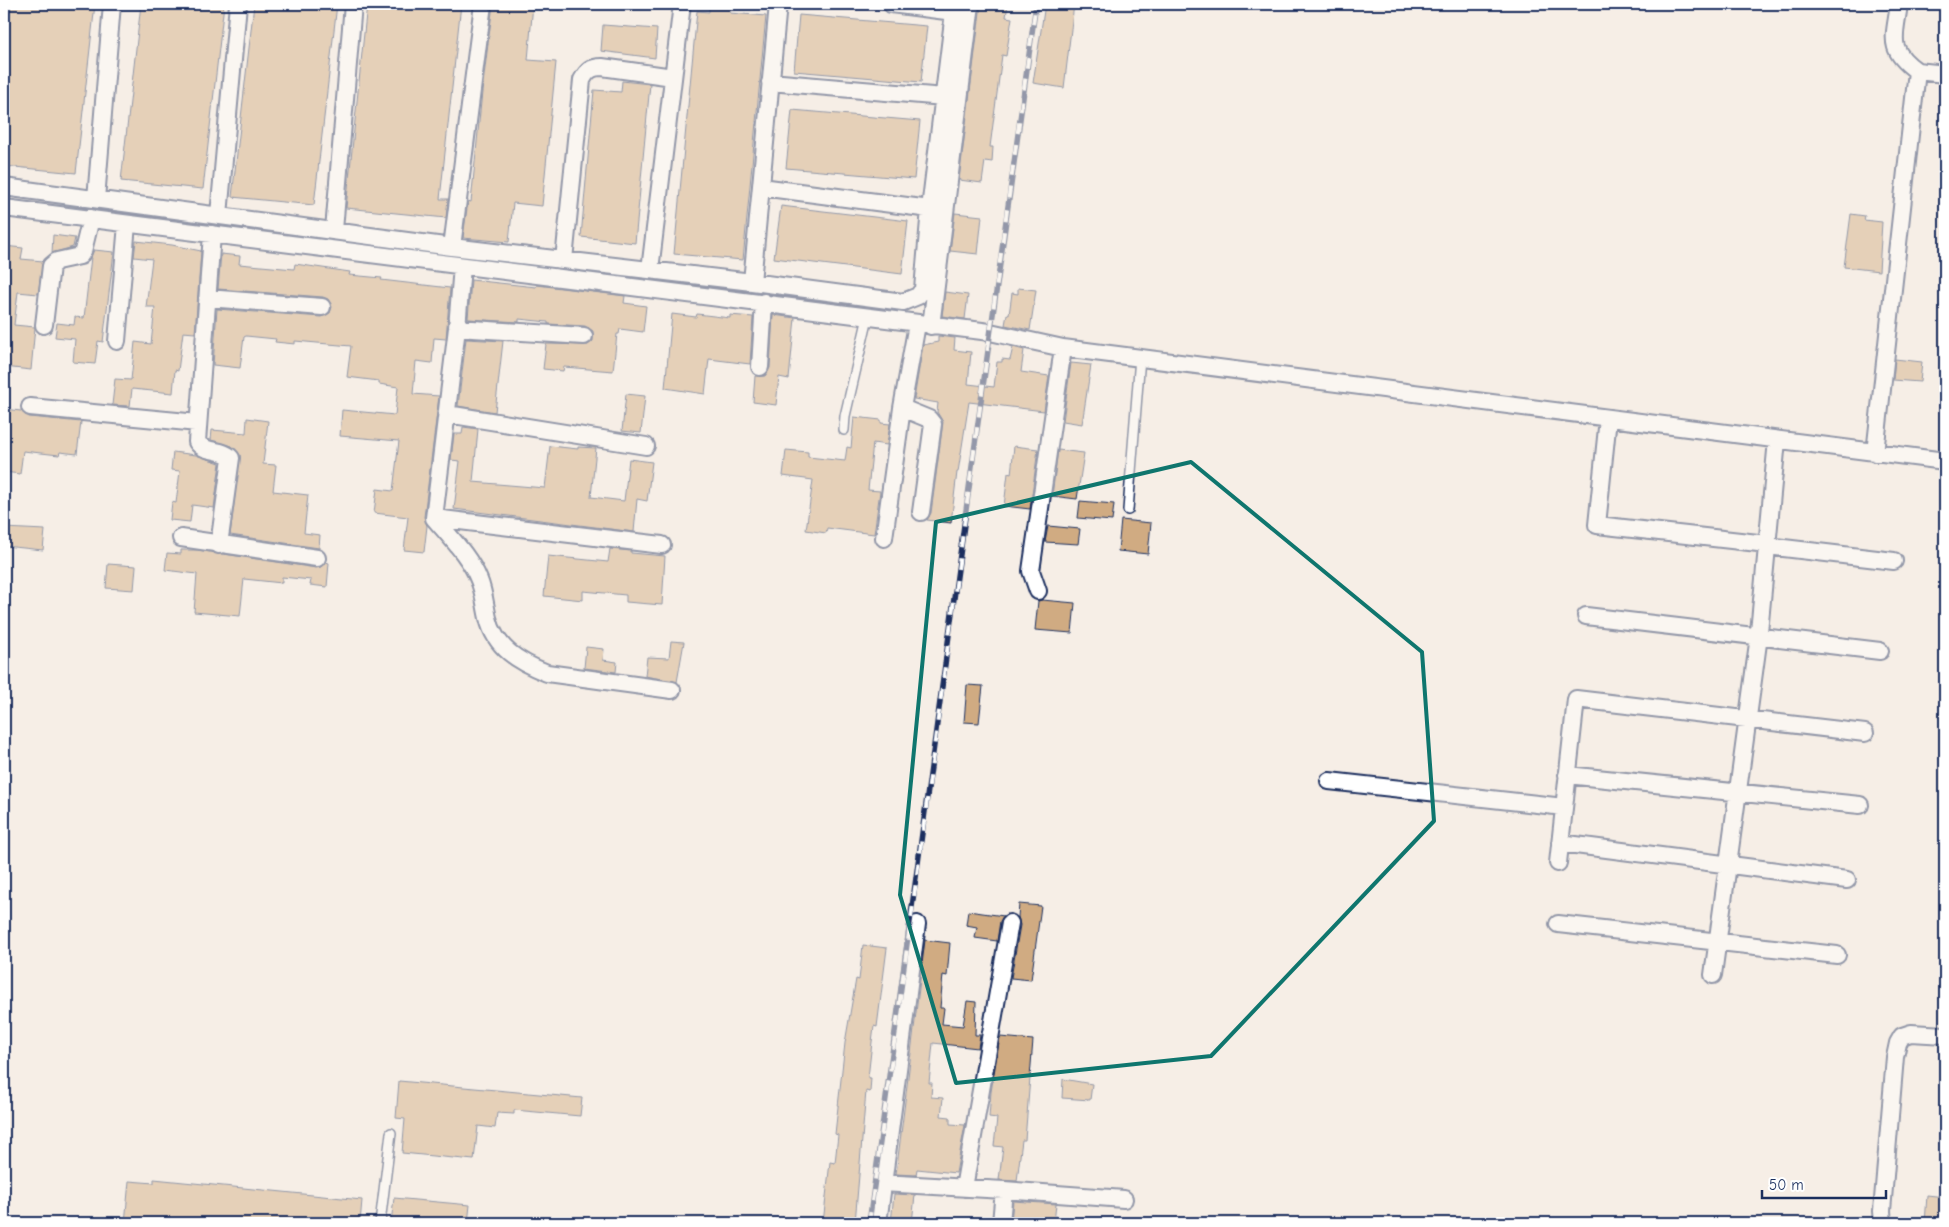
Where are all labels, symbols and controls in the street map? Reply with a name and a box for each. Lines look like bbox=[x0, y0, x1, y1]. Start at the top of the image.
scale bar bbox=[1762, 1167, 1885, 1199]
text: 50 m bbox=[1769, 1176, 1804, 1194]

